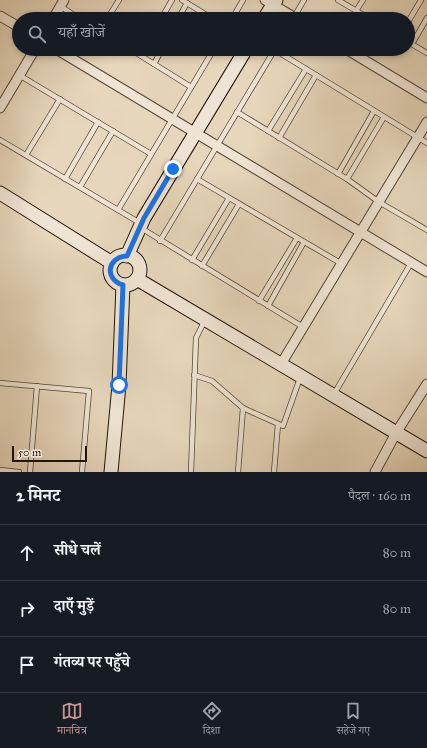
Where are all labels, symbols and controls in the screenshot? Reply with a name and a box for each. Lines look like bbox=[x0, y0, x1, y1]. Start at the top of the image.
search box bbox=[12, 12, 415, 56]
icon: search bbox=[26, 23, 48, 45]
text: यहाँ खोजें bbox=[58, 23, 105, 41]
route end bbox=[164, 160, 182, 178]
route start bbox=[110, 376, 128, 394]
scale bar bbox=[12, 444, 87, 463]
text: 50 m bbox=[18, 446, 41, 459]
text: 2 मिनट bbox=[16, 485, 60, 506]
text: पैदल · 160 m bbox=[348, 488, 411, 504]
text: सीधे चलें bbox=[54, 541, 101, 559]
icon: ahead bbox=[16, 542, 38, 564]
text: 80 m bbox=[383, 545, 411, 561]
text: दाएँ मुड़ें bbox=[54, 597, 94, 615]
icon: right bbox=[16, 598, 38, 620]
text: 80 m bbox=[383, 601, 411, 617]
text: गंतव्य पर पहुँचे bbox=[54, 653, 130, 671]
icon: arrive bbox=[16, 654, 38, 676]
tab: मानचित्र bbox=[57, 700, 87, 741]
tab: दिशा bbox=[201, 700, 223, 741]
tab: सहेजे गए bbox=[336, 700, 370, 741]

